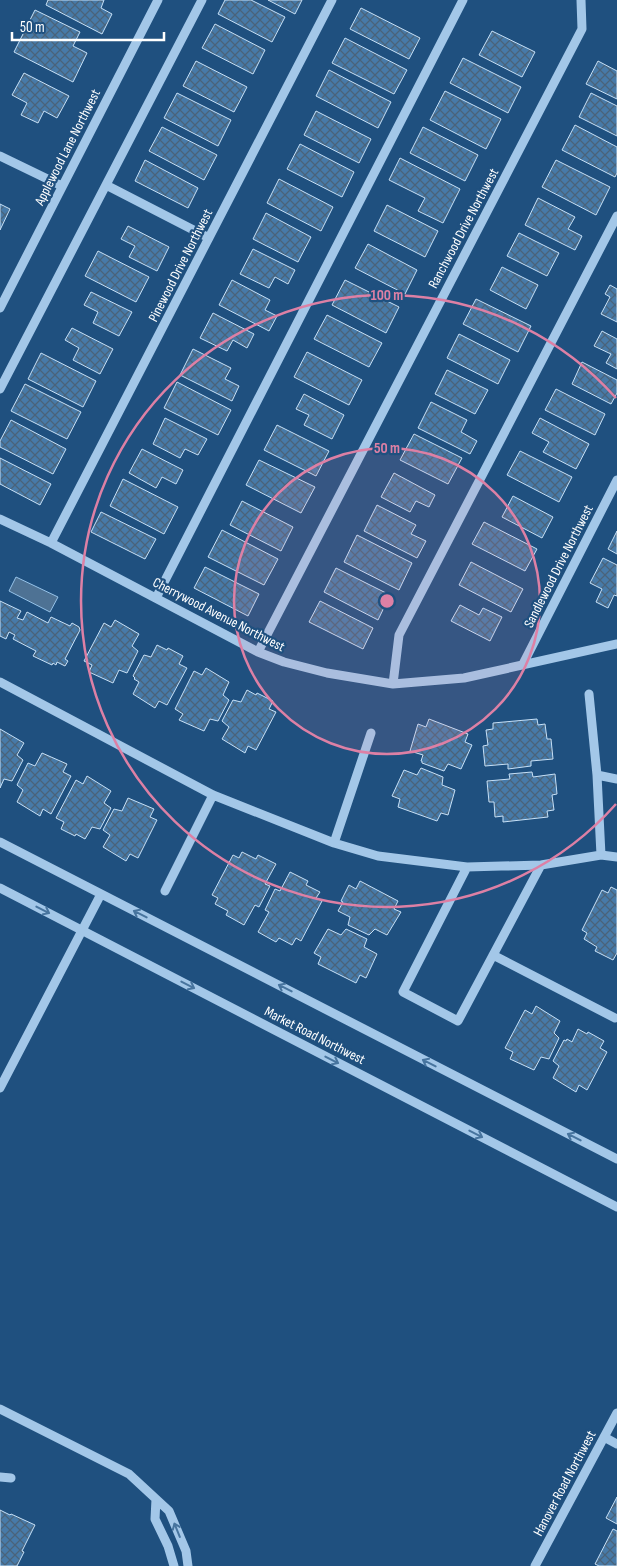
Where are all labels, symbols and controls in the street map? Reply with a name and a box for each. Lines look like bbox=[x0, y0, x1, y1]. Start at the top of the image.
scale bar bbox=[12, 10, 165, 42]
text: 50 m bbox=[20, 18, 45, 37]
street label: Applewood Lane Northwest bbox=[30, 86, 104, 209]
street label: Ranchwood Drive Northwest bbox=[425, 165, 502, 291]
street label: Pinewood Drive Northwest bbox=[145, 206, 216, 324]
text: 100 m bbox=[371, 286, 403, 305]
text: 50 m bbox=[374, 439, 400, 458]
street label: Sandlewood Drive Northwest bbox=[520, 502, 597, 631]
street label: Cherrywood Avenue Northwest bbox=[150, 574, 288, 655]
centre of rings bbox=[378, 592, 396, 610]
one-way arrow bbox=[36, 905, 51, 915]
one-way arrow bbox=[133, 909, 148, 918]
one-way arrow bbox=[180, 980, 195, 990]
one-way arrow bbox=[277, 983, 292, 993]
street label: Market Road Northwest bbox=[262, 1003, 368, 1068]
one-way arrow bbox=[324, 1056, 339, 1065]
one-way arrow bbox=[422, 1058, 437, 1067]
one-way arrow bbox=[469, 1129, 484, 1139]
one-way arrow bbox=[566, 1132, 581, 1142]
street label: Hanover Road Northwest bbox=[529, 1428, 599, 1539]
one-way arrow bbox=[172, 1523, 181, 1538]

